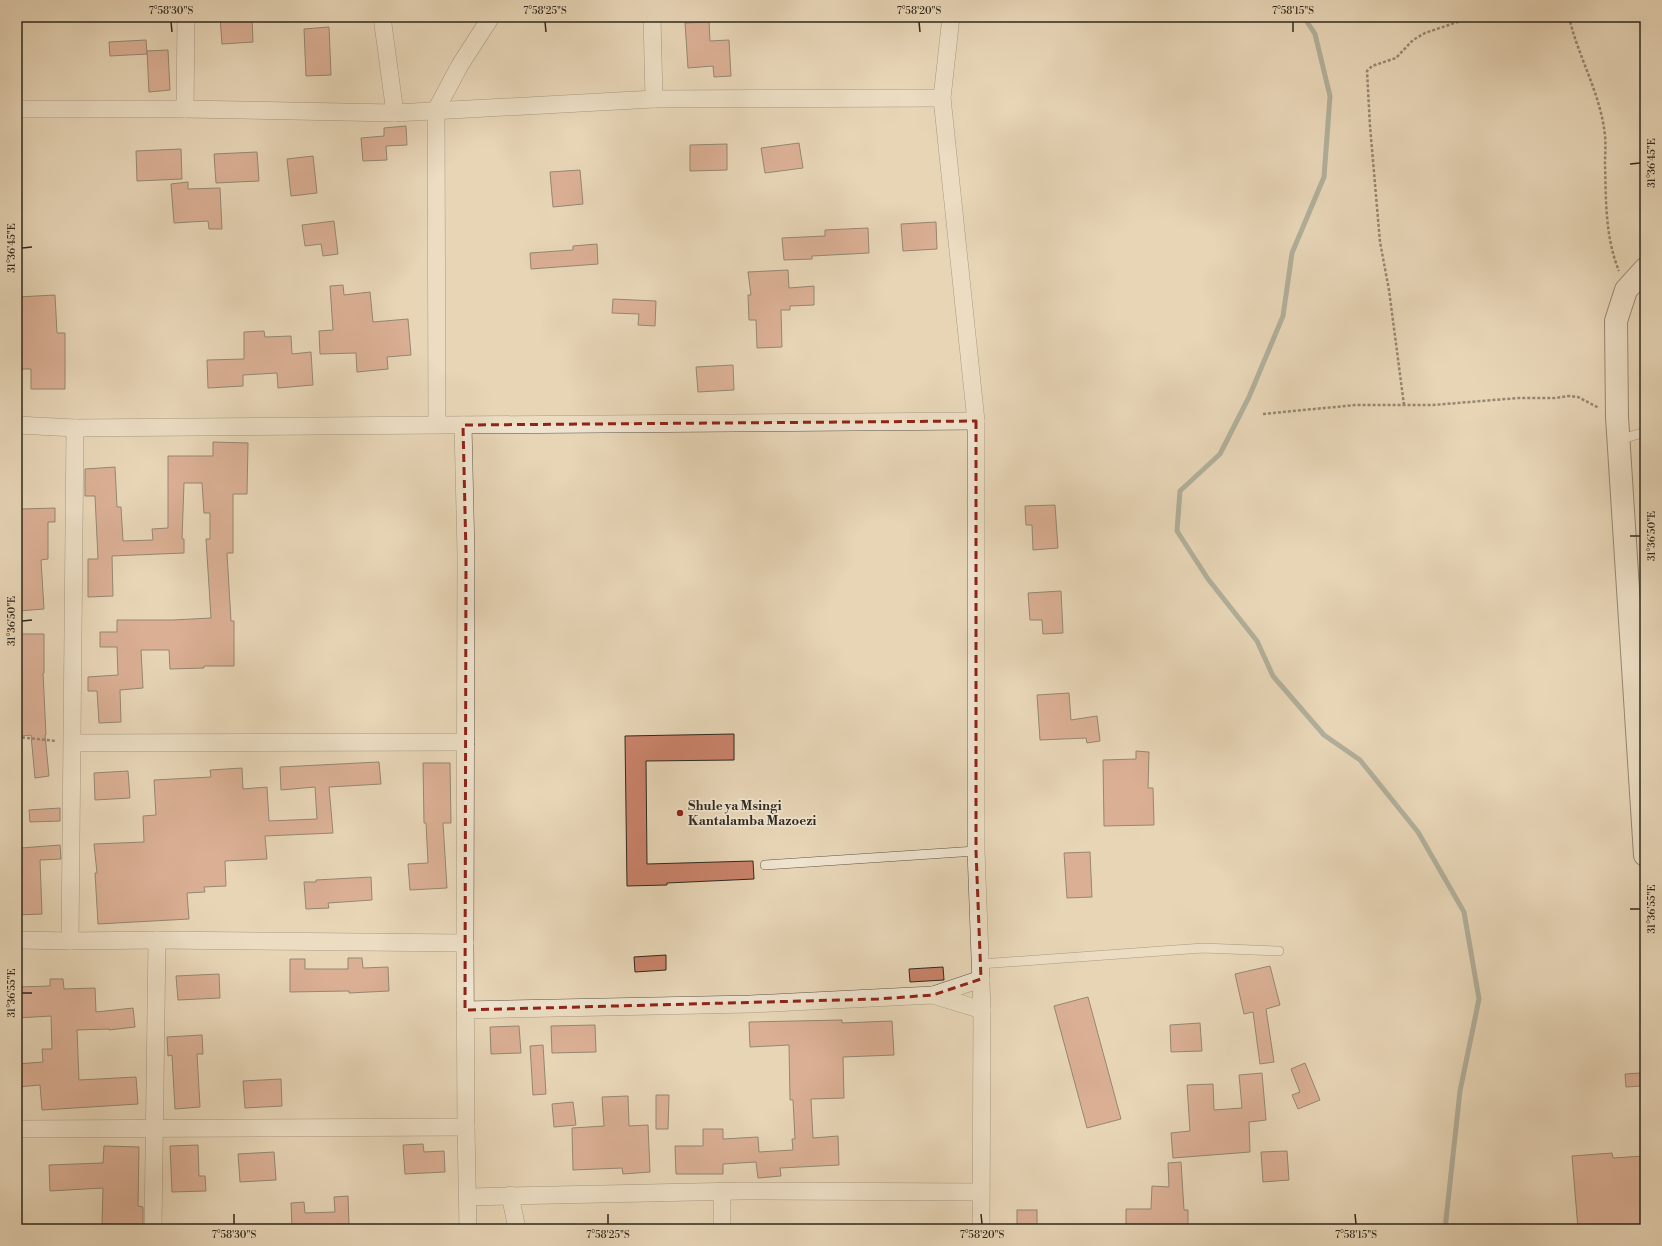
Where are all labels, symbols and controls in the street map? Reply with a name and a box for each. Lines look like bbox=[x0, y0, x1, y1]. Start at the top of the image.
text: 7°58'30"S bbox=[149, 5, 193, 17]
text: 7°58'25"S bbox=[523, 5, 567, 17]
text: 7°58'20"S bbox=[897, 5, 942, 17]
text: 7°58'15"S bbox=[1272, 5, 1314, 17]
text: 31°36'45"E bbox=[1646, 138, 1658, 188]
text: 31°36'45"E bbox=[6, 223, 18, 273]
text: 31°36'50"E bbox=[1646, 511, 1658, 561]
text: 31°36'50"E bbox=[6, 596, 18, 646]
place label: Shule ya Msingi Kantalamba Mazoezi bbox=[688, 798, 817, 829]
marker: Shule ya Msingi Kantalamba Mazoezi bbox=[675, 808, 685, 818]
text: 31°36'55"E bbox=[1646, 884, 1658, 933]
text: 31°36'55"E bbox=[6, 968, 18, 1017]
text: 7°58'30"S bbox=[212, 1229, 256, 1241]
text: 7°58'25"S bbox=[586, 1229, 630, 1241]
text: 7°58'20"S bbox=[960, 1229, 1005, 1241]
text: 7°58'15"S bbox=[1335, 1229, 1377, 1241]

